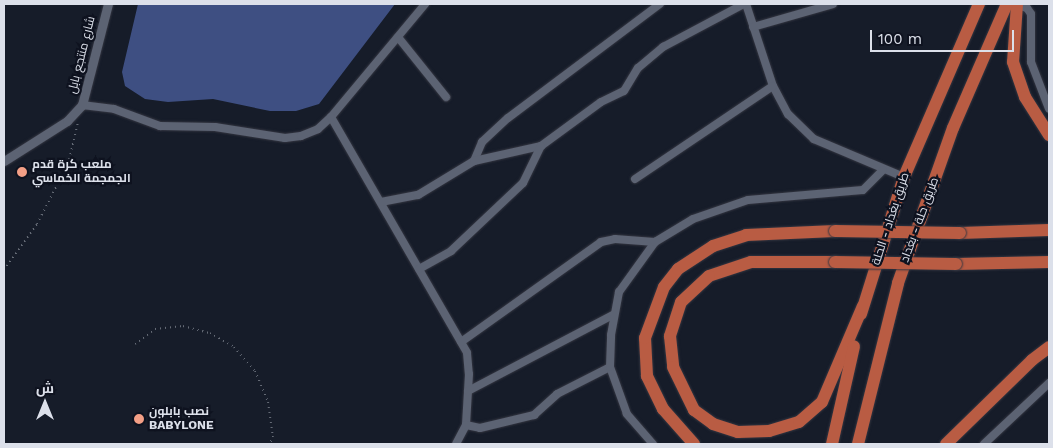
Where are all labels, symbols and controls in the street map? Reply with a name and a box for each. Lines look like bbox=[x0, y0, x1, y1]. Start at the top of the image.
street label: شارع منتجع بابل bbox=[65, 15, 99, 95]
scale bar bbox=[873, 20, 1017, 52]
text: 100 m bbox=[878, 30, 922, 48]
place label: ملعب كرة قدم الجمجمة الخماسي bbox=[32, 158, 131, 186]
marker: ملعب كرة قدم الجمجمة الخماسي bbox=[16, 166, 28, 178]
street label: طريق بغداد - الحلة bbox=[869, 171, 913, 267]
street label: طريق حلة - بغداد bbox=[898, 176, 942, 264]
north arrow bbox=[20, 378, 70, 428]
text: ش bbox=[36, 380, 54, 396]
place label: نصب بابلون BABYLONE bbox=[149, 405, 213, 433]
marker: نصب بابلون BABYLONE bbox=[133, 413, 145, 425]

